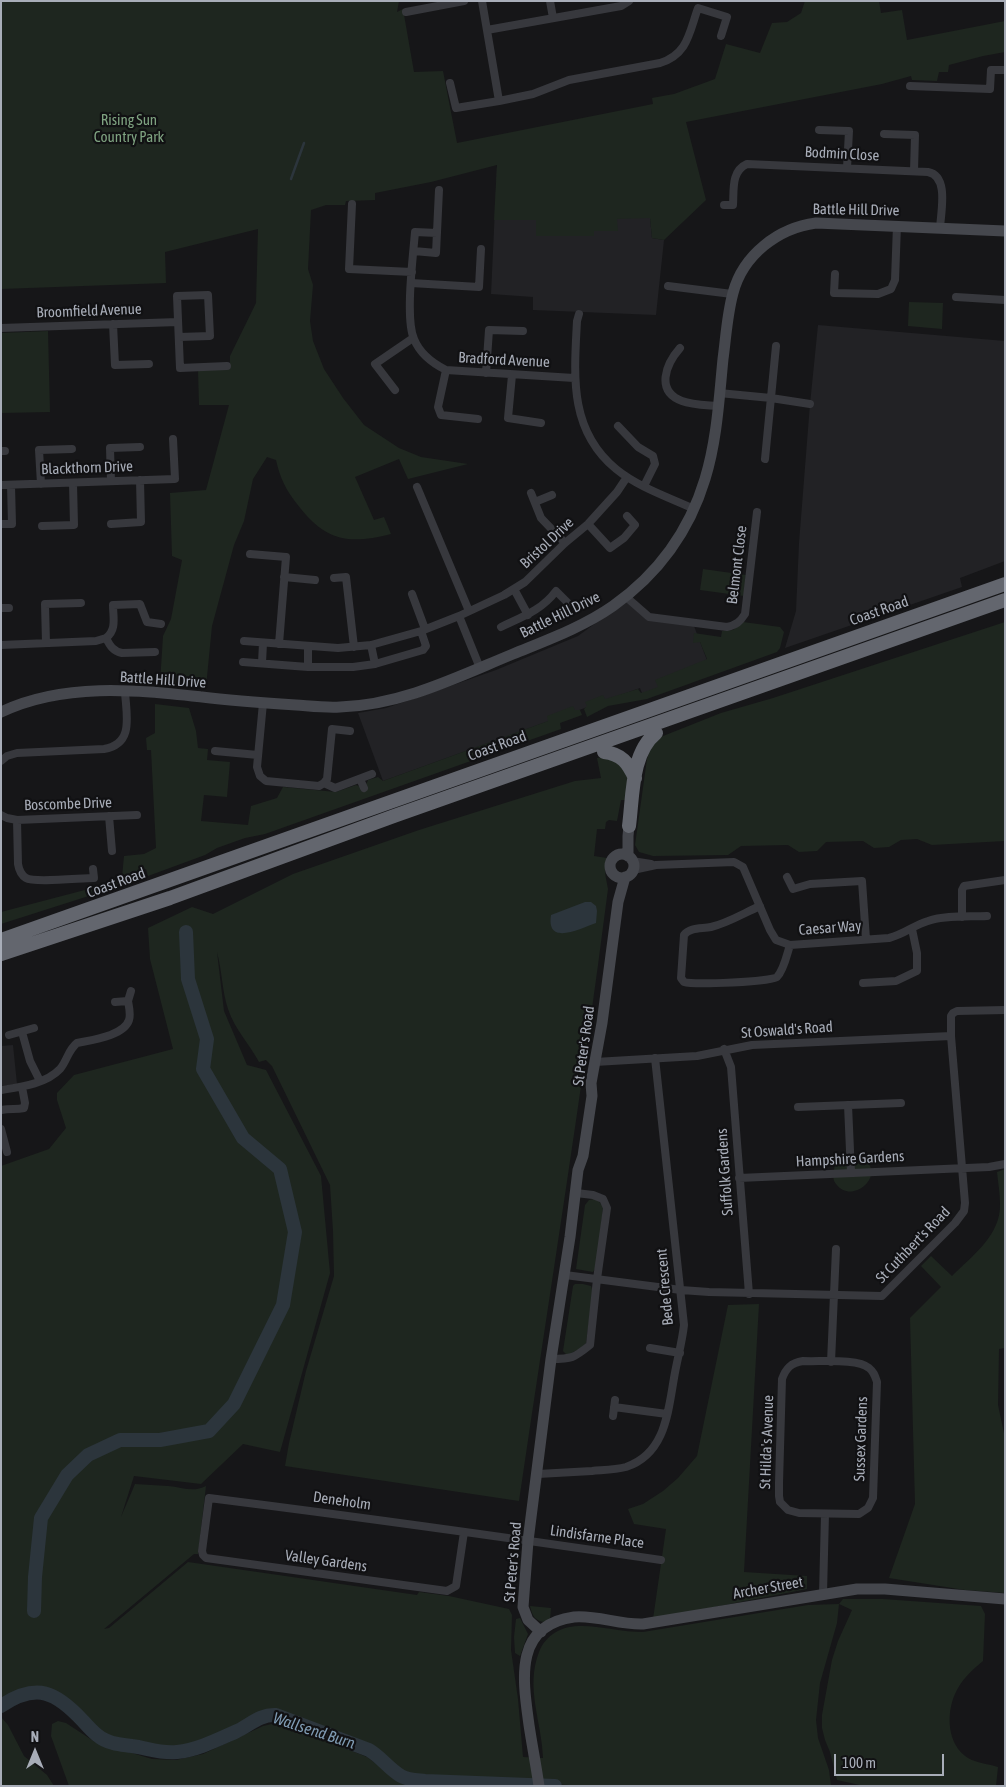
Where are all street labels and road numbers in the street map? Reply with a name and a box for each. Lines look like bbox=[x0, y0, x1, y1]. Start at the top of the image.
street label: Bodmin Close bbox=[804, 143, 880, 165]
street label: Battle Hill Drive bbox=[812, 200, 900, 220]
street label: Broomfield Avenue bbox=[36, 300, 142, 322]
street label: Bradford Avenue bbox=[458, 349, 550, 371]
street label: Blackthorn Drive bbox=[41, 457, 133, 479]
street label: Bristol Drive bbox=[516, 514, 578, 572]
street label: Belmont Close bbox=[723, 525, 751, 605]
street label: Battle Hill Drive bbox=[517, 588, 603, 642]
street label: Coast Road bbox=[847, 593, 911, 629]
street label: Battle Hill Drive bbox=[119, 668, 207, 692]
street label: Coast Road bbox=[465, 727, 529, 765]
street label: Boscombe Drive bbox=[24, 793, 112, 815]
street label: Coast Road bbox=[84, 864, 148, 902]
street label: Caesar Way bbox=[798, 917, 862, 939]
street label: St Peter's Road bbox=[569, 1005, 599, 1087]
street label: St Oswald's Road bbox=[741, 1018, 833, 1042]
street label: Suffolk Gardens bbox=[713, 1128, 737, 1216]
street label: Hampshire Gardens bbox=[795, 1147, 905, 1171]
street label: St Cuthbert's Road bbox=[872, 1203, 954, 1287]
street label: Bede Crescent bbox=[653, 1248, 677, 1326]
street label: St Hilda's Avenue bbox=[756, 1395, 778, 1489]
street label: Sussex Gardens bbox=[851, 1396, 871, 1482]
street label: Deneholm bbox=[312, 1488, 372, 1514]
street label: St Peter's Road bbox=[501, 1521, 525, 1603]
street label: Lindisfarne Place bbox=[549, 1521, 645, 1553]
street label: Valley Gardens bbox=[284, 1546, 368, 1576]
street label: Archer Street bbox=[732, 1573, 804, 1603]

